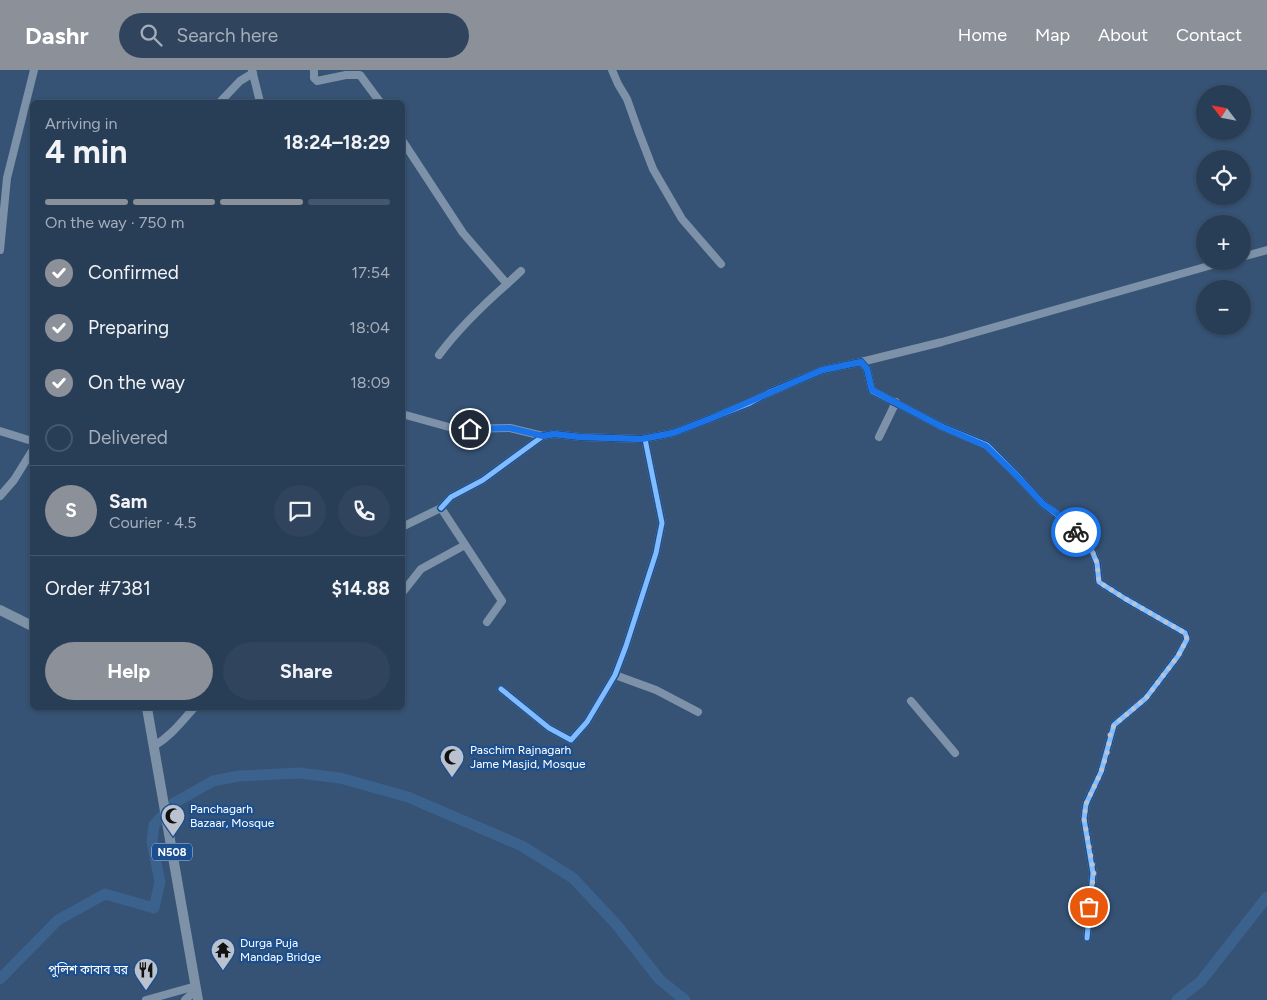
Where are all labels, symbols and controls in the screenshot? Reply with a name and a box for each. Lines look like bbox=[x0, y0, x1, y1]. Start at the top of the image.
search box bbox=[119, 13, 469, 58]
text: Dashr bbox=[25, 21, 89, 50]
icon: search bbox=[137, 21, 165, 49]
text: Search here bbox=[177, 24, 278, 47]
text: Home bbox=[958, 24, 1007, 46]
text: Map bbox=[1035, 24, 1070, 46]
text: About bbox=[1098, 24, 1148, 46]
text: Contact bbox=[1176, 24, 1242, 46]
north arrow bbox=[1196, 85, 1251, 140]
map controls bbox=[1196, 85, 1251, 335]
text: Arriving in bbox=[45, 114, 117, 133]
text: 18:24–18:29 bbox=[284, 131, 390, 154]
text: 4 min bbox=[45, 133, 127, 171]
button: locate bbox=[1196, 150, 1251, 205]
text: On the way · 750 m bbox=[45, 213, 184, 232]
button: + bbox=[1196, 215, 1251, 270]
icon: check bbox=[45, 259, 73, 287]
text: Confirmed bbox=[88, 261, 179, 284]
text: 17:54 bbox=[352, 263, 390, 282]
button: − bbox=[1196, 280, 1251, 335]
icon: check bbox=[45, 314, 73, 342]
text: Preparing bbox=[88, 316, 169, 339]
text: 18:04 bbox=[349, 318, 390, 337]
icon: check bbox=[45, 369, 73, 397]
text: On the way bbox=[88, 371, 185, 394]
text: 18:09 bbox=[350, 373, 390, 392]
pin bbox=[449, 408, 491, 450]
icon: home bbox=[456, 415, 484, 443]
text: Delivered bbox=[88, 426, 168, 449]
button: chat bbox=[274, 485, 326, 537]
button: phone bbox=[338, 485, 390, 537]
text: Sam bbox=[109, 490, 147, 513]
text: S bbox=[65, 499, 77, 522]
courier bbox=[1051, 507, 1101, 557]
text: Courier · 4.5 bbox=[109, 513, 196, 532]
icon: bike bbox=[1062, 518, 1090, 546]
text: Order #7381 bbox=[45, 577, 151, 600]
text: $14.88 bbox=[331, 577, 390, 600]
button: Help bbox=[45, 642, 213, 700]
button: Share bbox=[223, 642, 390, 700]
place label: Paschim Rajnagarh Jame Masjid, Mosque bbox=[470, 743, 586, 771]
mosque icon: Paschim Rajnagarh Jame Masjid, Mosque bbox=[439, 744, 465, 778]
place label: Panchagarh Bazaar, Mosque bbox=[190, 802, 275, 830]
mosque icon: Panchagarh Bazaar, Mosque bbox=[160, 803, 186, 837]
road number: N508 bbox=[152, 844, 192, 860]
pin bbox=[1068, 886, 1110, 928]
icon: bag bbox=[1075, 893, 1103, 921]
place label: Durga Puja Mandap Bridge bbox=[240, 936, 321, 964]
temple icon: Durga Puja Mandap Bridge bbox=[210, 937, 236, 971]
restaurant icon: পুলিশ কাবাব ঘর bbox=[133, 957, 159, 991]
place label: পুলিশ কাবাব ঘর bbox=[48, 962, 129, 978]

